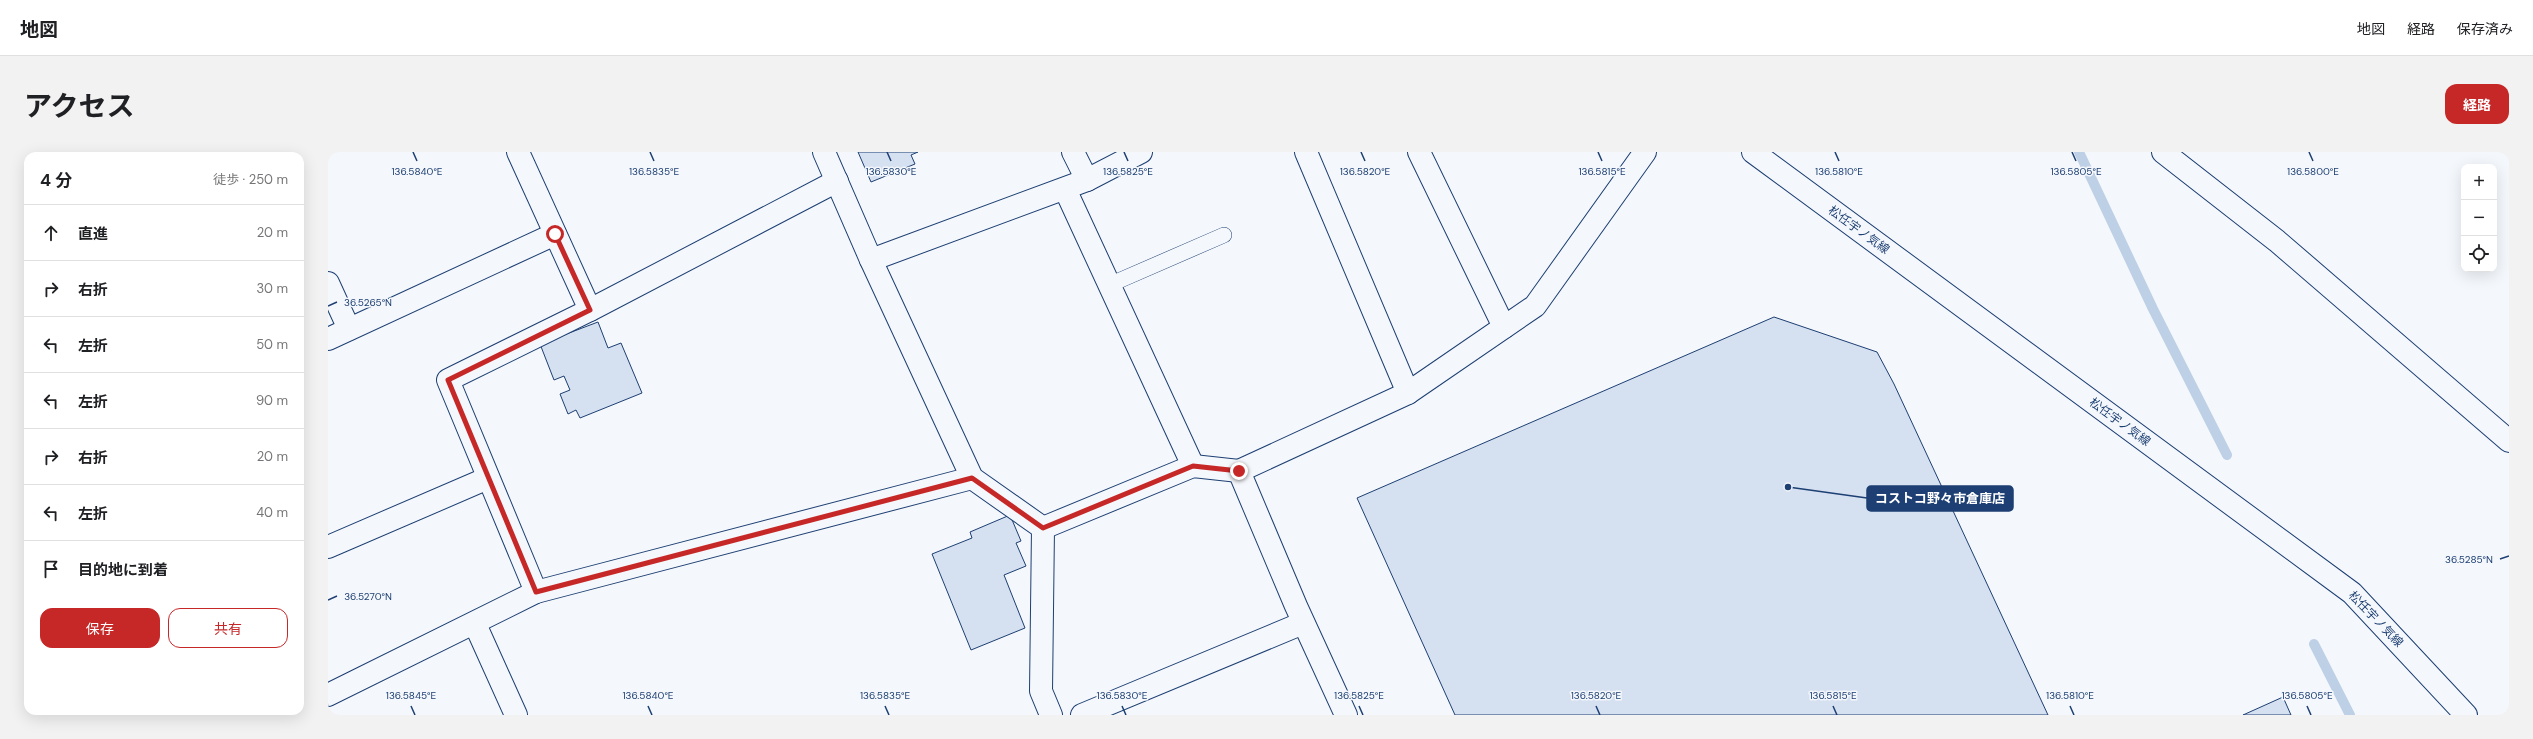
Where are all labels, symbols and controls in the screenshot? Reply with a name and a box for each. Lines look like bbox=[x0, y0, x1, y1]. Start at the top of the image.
text: 地図 bbox=[20, 17, 58, 42]
text: 地図 bbox=[2357, 20, 2385, 38]
text: 経路 bbox=[2407, 20, 2435, 38]
text: 保存済み bbox=[2457, 20, 2513, 38]
button: 経路 bbox=[2445, 84, 2509, 124]
text: アクセス bbox=[24, 88, 135, 125]
map controls bbox=[2461, 164, 2497, 272]
button: + bbox=[2461, 164, 2497, 200]
text: 136.5840°E bbox=[391, 165, 443, 178]
text: 136.5835°E bbox=[629, 165, 679, 178]
text: 136.5830°E bbox=[866, 165, 917, 178]
text: 136.5825°E bbox=[1103, 165, 1153, 178]
text: 136.5820°E bbox=[1340, 165, 1391, 178]
text: 136.5815°E bbox=[1578, 165, 1626, 178]
text: 136.5810°E bbox=[1815, 165, 1863, 178]
text: 136.5805°E bbox=[2050, 165, 2102, 178]
text: 136.5800°E bbox=[2287, 165, 2339, 178]
text: 4 分 bbox=[40, 169, 72, 191]
text: 徒歩 · 250 m bbox=[213, 171, 288, 188]
button: − bbox=[2461, 200, 2497, 236]
street label: 松任宇ノ気線 bbox=[1825, 202, 1893, 258]
icon: ahead bbox=[40, 222, 62, 244]
text: 直進 bbox=[78, 224, 108, 244]
text: 20 m bbox=[257, 224, 288, 241]
route start bbox=[546, 225, 564, 243]
button: locate bbox=[2461, 236, 2497, 272]
icon: right bbox=[40, 278, 62, 300]
text: 右折 bbox=[78, 280, 108, 300]
text: 30 m bbox=[256, 280, 288, 297]
text: 36.5265°N bbox=[344, 296, 392, 309]
icon: left bbox=[40, 334, 62, 356]
text: 左折 bbox=[78, 336, 108, 356]
text: 50 m bbox=[256, 336, 288, 353]
icon: left bbox=[40, 390, 62, 412]
text: 左折 bbox=[78, 392, 108, 412]
text: 90 m bbox=[256, 392, 288, 409]
street label: 松任宇ノ気線 bbox=[2086, 394, 2154, 450]
icon: right bbox=[40, 446, 62, 468]
text: 右折 bbox=[78, 448, 108, 468]
text: 20 m bbox=[257, 448, 288, 465]
route end bbox=[1230, 462, 1248, 480]
callout: コストコ野々市倉庫店 bbox=[1867, 486, 2013, 511]
text: コストコ野々市倉庫店 bbox=[1875, 490, 2005, 507]
icon: left bbox=[40, 502, 62, 524]
text: 左折 bbox=[78, 504, 108, 524]
text: 40 m bbox=[256, 504, 288, 521]
text: 36.5285°N bbox=[2445, 553, 2493, 566]
icon: arrive bbox=[40, 558, 62, 580]
text: 目的地に到着 bbox=[78, 560, 168, 580]
street label: 松任宇ノ気線 bbox=[2345, 588, 2407, 650]
text: 36.5270°N bbox=[344, 590, 392, 603]
button: 保存 bbox=[40, 608, 160, 648]
button: 共有 bbox=[168, 608, 288, 648]
text: 136.5845°E bbox=[386, 689, 437, 702]
text: 136.5840°E bbox=[622, 689, 674, 702]
text: 136.5835°E bbox=[860, 689, 910, 702]
text: 136.5830°E bbox=[1097, 689, 1148, 702]
text: 136.5825°E bbox=[1334, 689, 1384, 702]
text: 136.5820°E bbox=[1571, 689, 1622, 702]
text: 136.5815°E bbox=[1809, 689, 1857, 702]
text: 136.5810°E bbox=[2046, 689, 2094, 702]
text: 136.5805°E bbox=[2281, 689, 2333, 702]

